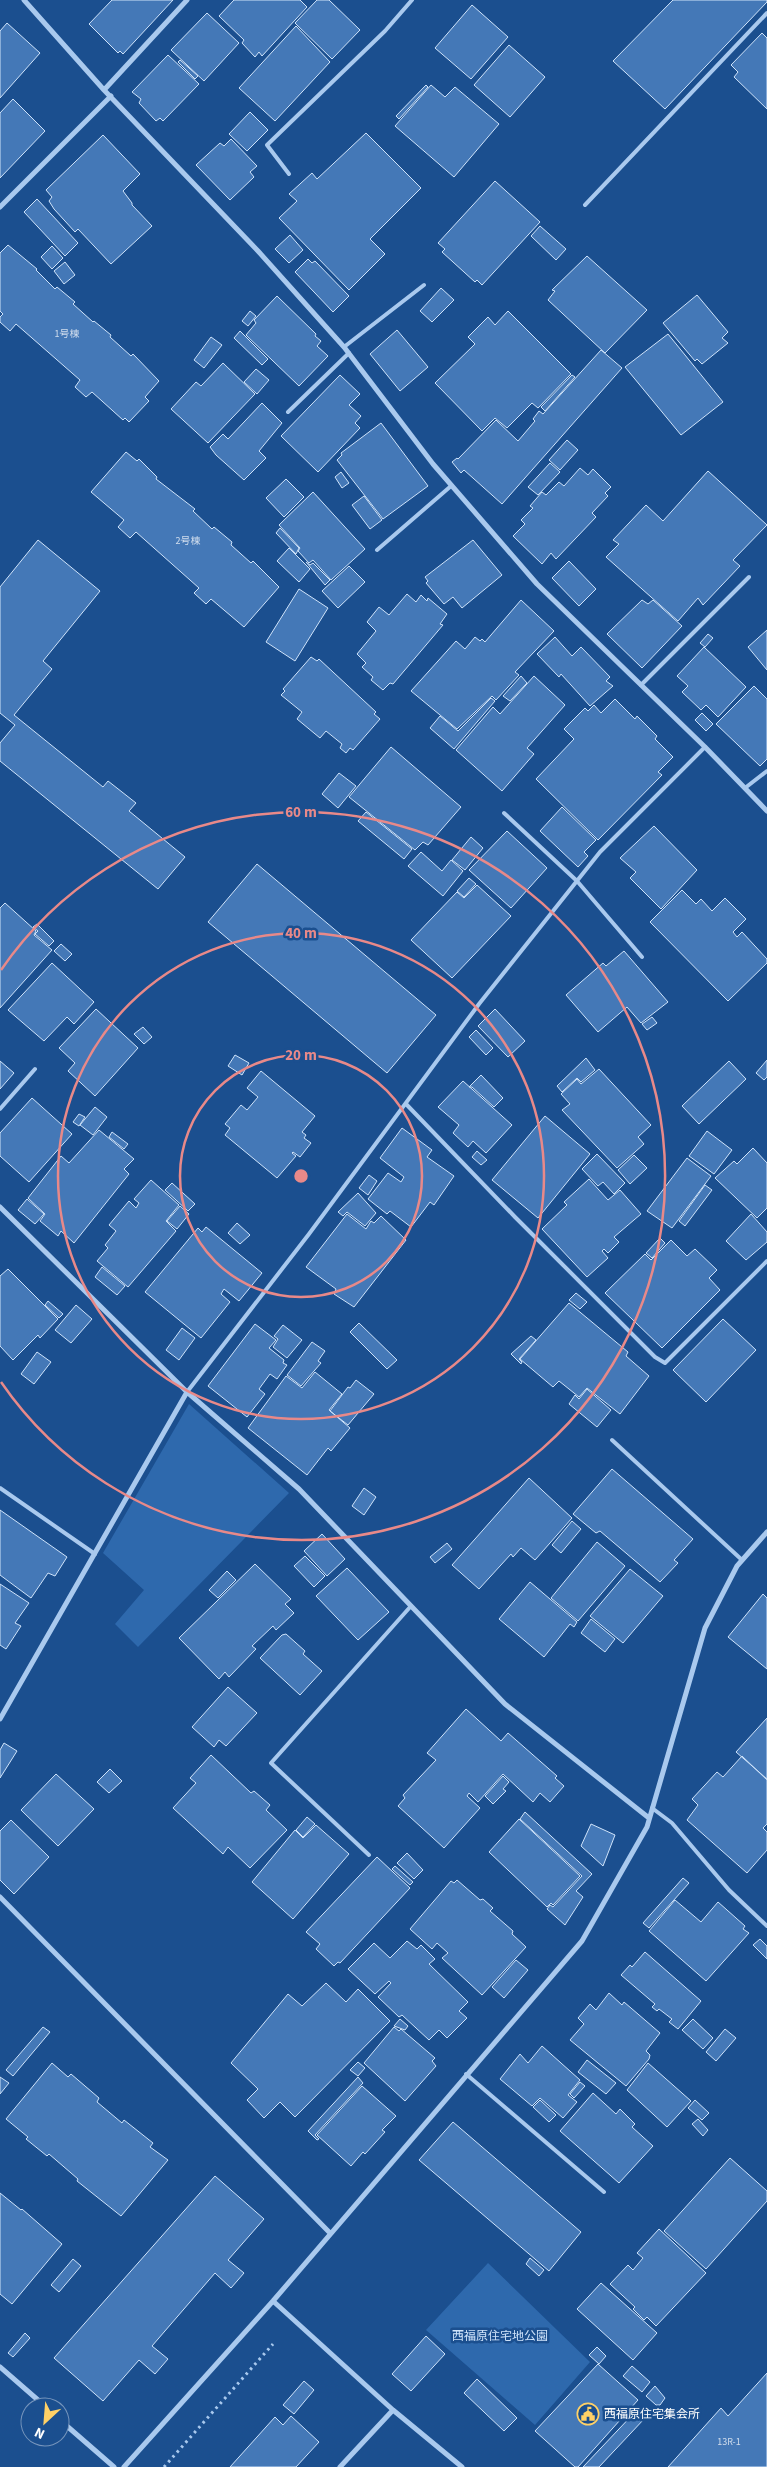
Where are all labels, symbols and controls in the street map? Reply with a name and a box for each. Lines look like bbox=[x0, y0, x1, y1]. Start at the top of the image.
house number: 1号棟 bbox=[55, 327, 79, 341]
house number: 2号棟 bbox=[176, 534, 200, 548]
text: 60 m bbox=[285, 802, 317, 823]
text: 40 m bbox=[285, 923, 317, 944]
text: 20 m bbox=[285, 1045, 317, 1066]
centre of rings bbox=[292, 1167, 310, 1185]
park label: 西福原住宅地公園 bbox=[452, 2328, 548, 2345]
north arrow bbox=[20, 2397, 70, 2447]
public building icon: 西福原住宅集会所 bbox=[576, 2402, 600, 2426]
place label: 西福原住宅集会所 bbox=[604, 2406, 700, 2423]
text: N bbox=[31, 2422, 48, 2444]
house number: 13R-1 bbox=[717, 2435, 741, 2449]

